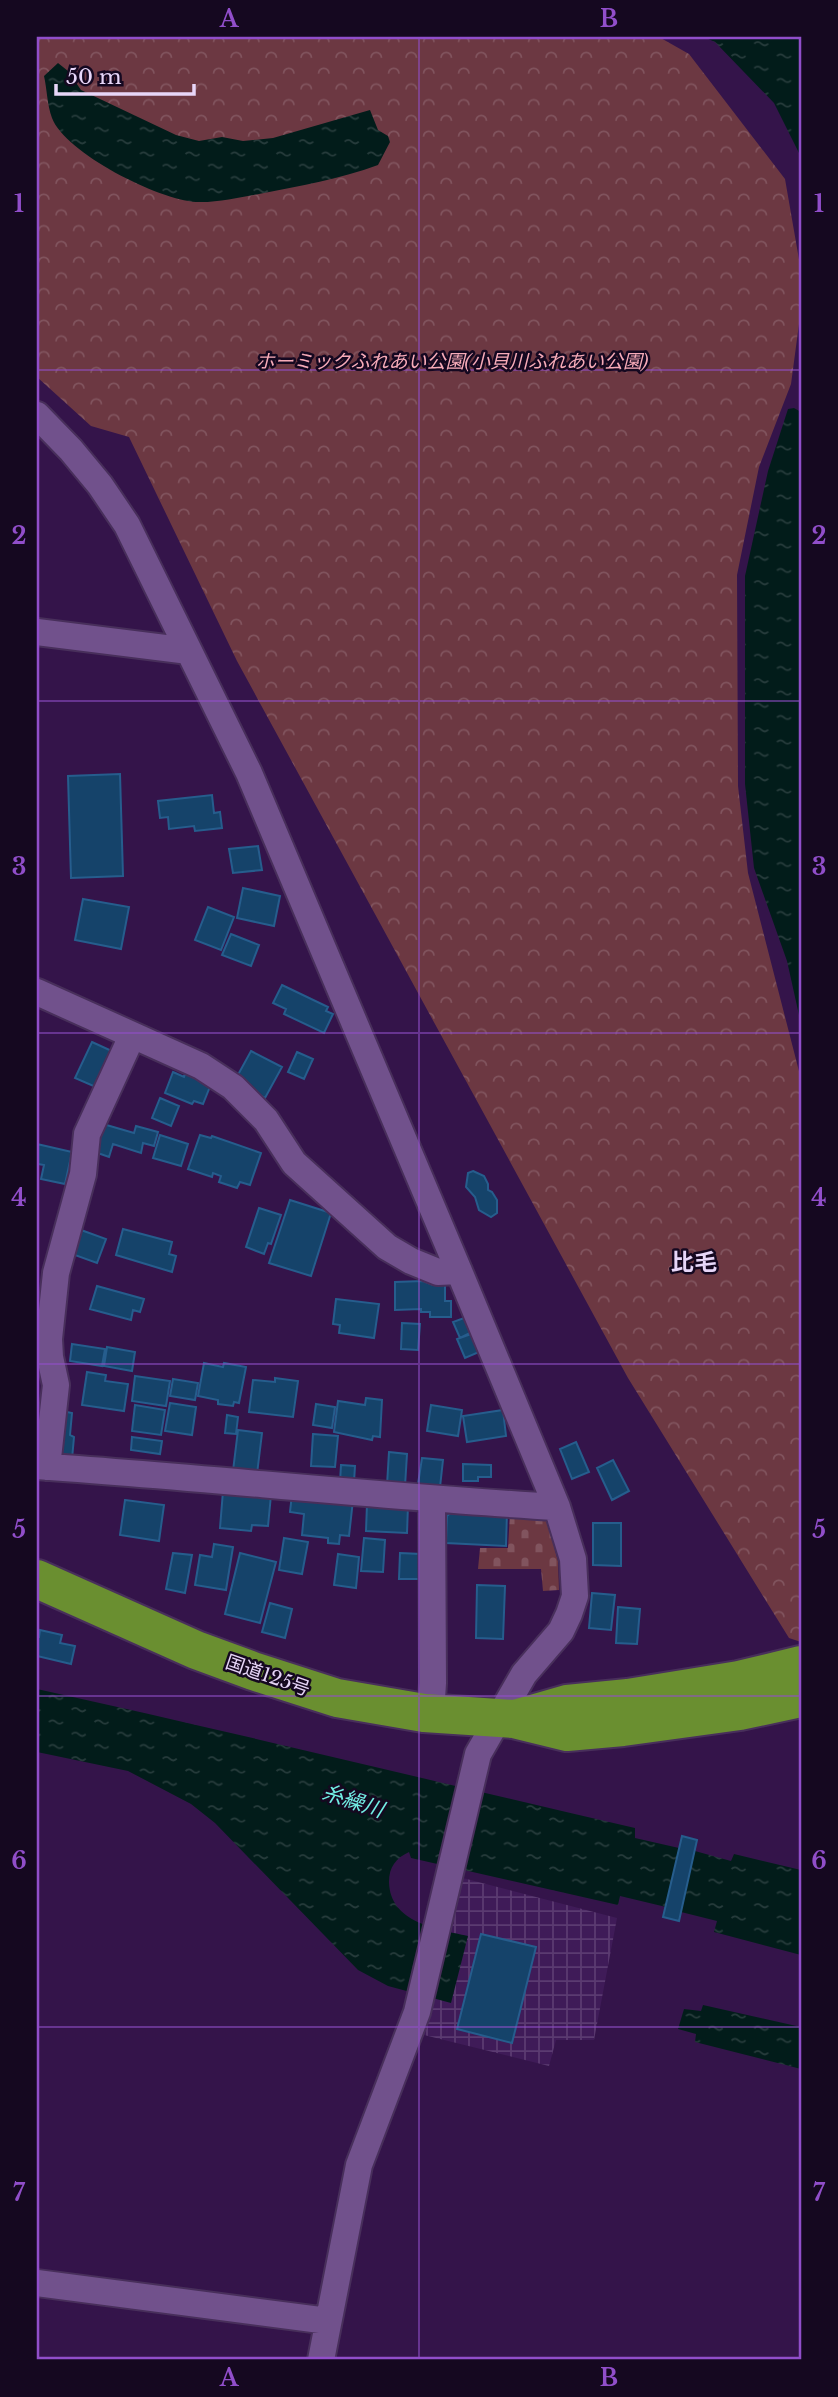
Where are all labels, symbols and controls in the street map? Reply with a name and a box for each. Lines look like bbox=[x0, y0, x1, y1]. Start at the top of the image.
text: A bbox=[219, 5, 240, 33]
text: B bbox=[600, 5, 618, 33]
scale bar bbox=[56, 52, 194, 96]
text: 50 m bbox=[66, 64, 122, 90]
text: 1 bbox=[14, 190, 24, 218]
text: 1 bbox=[814, 190, 824, 218]
park label: ホーミックふれあい公園(小貝川ふれあい公園) bbox=[256, 350, 648, 373]
text: 2 bbox=[12, 522, 26, 550]
text: 2 bbox=[812, 522, 826, 550]
text: 3 bbox=[12, 853, 26, 881]
text: 3 bbox=[812, 853, 826, 881]
text: 4 bbox=[11, 1184, 27, 1212]
text: 4 bbox=[811, 1184, 827, 1212]
district label: 比毛 bbox=[671, 1248, 717, 1276]
text: 5 bbox=[12, 1516, 26, 1544]
text: 5 bbox=[812, 1516, 826, 1544]
street label: 国道125号 bbox=[222, 1650, 313, 1701]
water label: 糸繰川 bbox=[319, 1779, 389, 1824]
text: 6 bbox=[11, 1847, 27, 1875]
text: 6 bbox=[811, 1847, 827, 1875]
text: 7 bbox=[13, 2179, 26, 2207]
text: 7 bbox=[813, 2179, 826, 2207]
text: A bbox=[219, 2364, 240, 2392]
text: B bbox=[600, 2364, 618, 2392]

